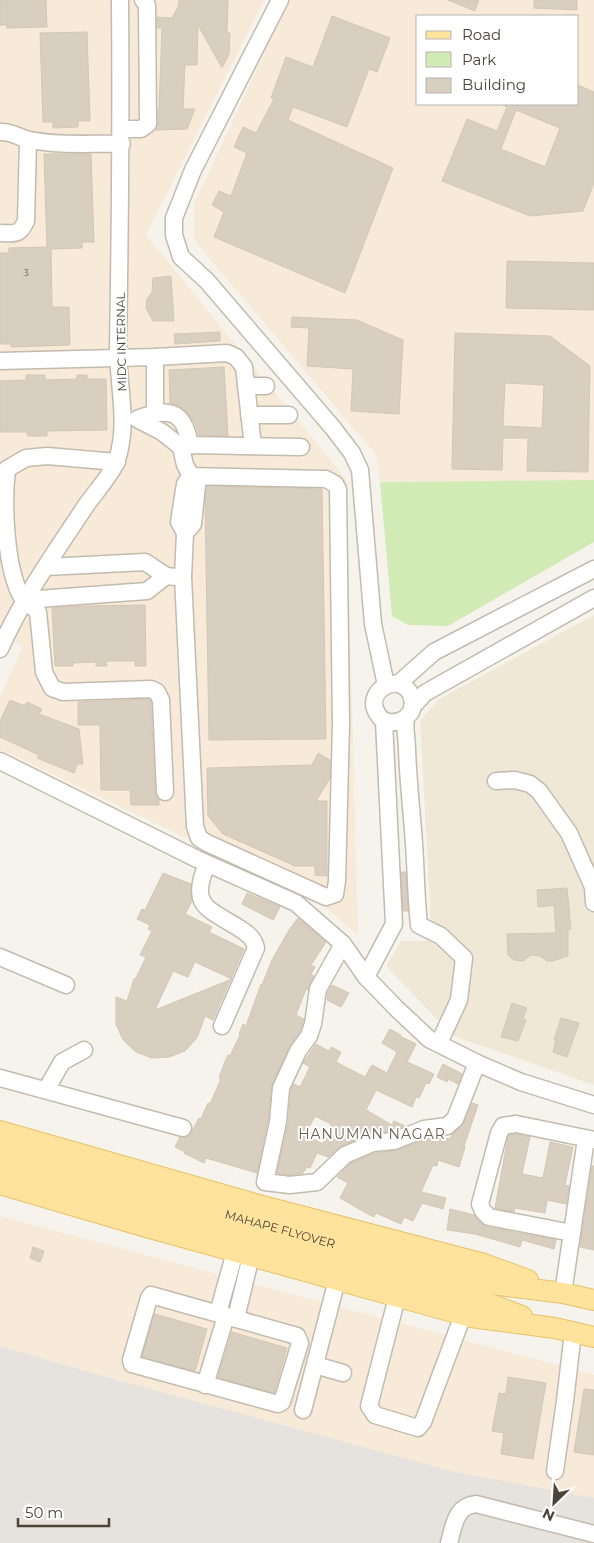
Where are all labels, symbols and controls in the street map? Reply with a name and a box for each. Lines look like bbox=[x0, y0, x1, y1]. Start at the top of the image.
legend bbox=[416, 15, 579, 105]
text: Road bbox=[462, 25, 501, 44]
text: Park bbox=[462, 50, 496, 69]
text: Building bbox=[462, 75, 526, 94]
house number: 3 bbox=[23, 266, 29, 279]
street label: MIDC INTERNAL bbox=[113, 292, 129, 392]
district label: HANUMAN NAGAR bbox=[298, 1125, 446, 1143]
street label: MAHAPE FLYOVER bbox=[223, 1206, 337, 1251]
north arrow bbox=[529, 1478, 579, 1528]
scale bar bbox=[18, 1496, 109, 1528]
text: 50 m bbox=[25, 1503, 63, 1522]
text: N bbox=[540, 1504, 557, 1525]

